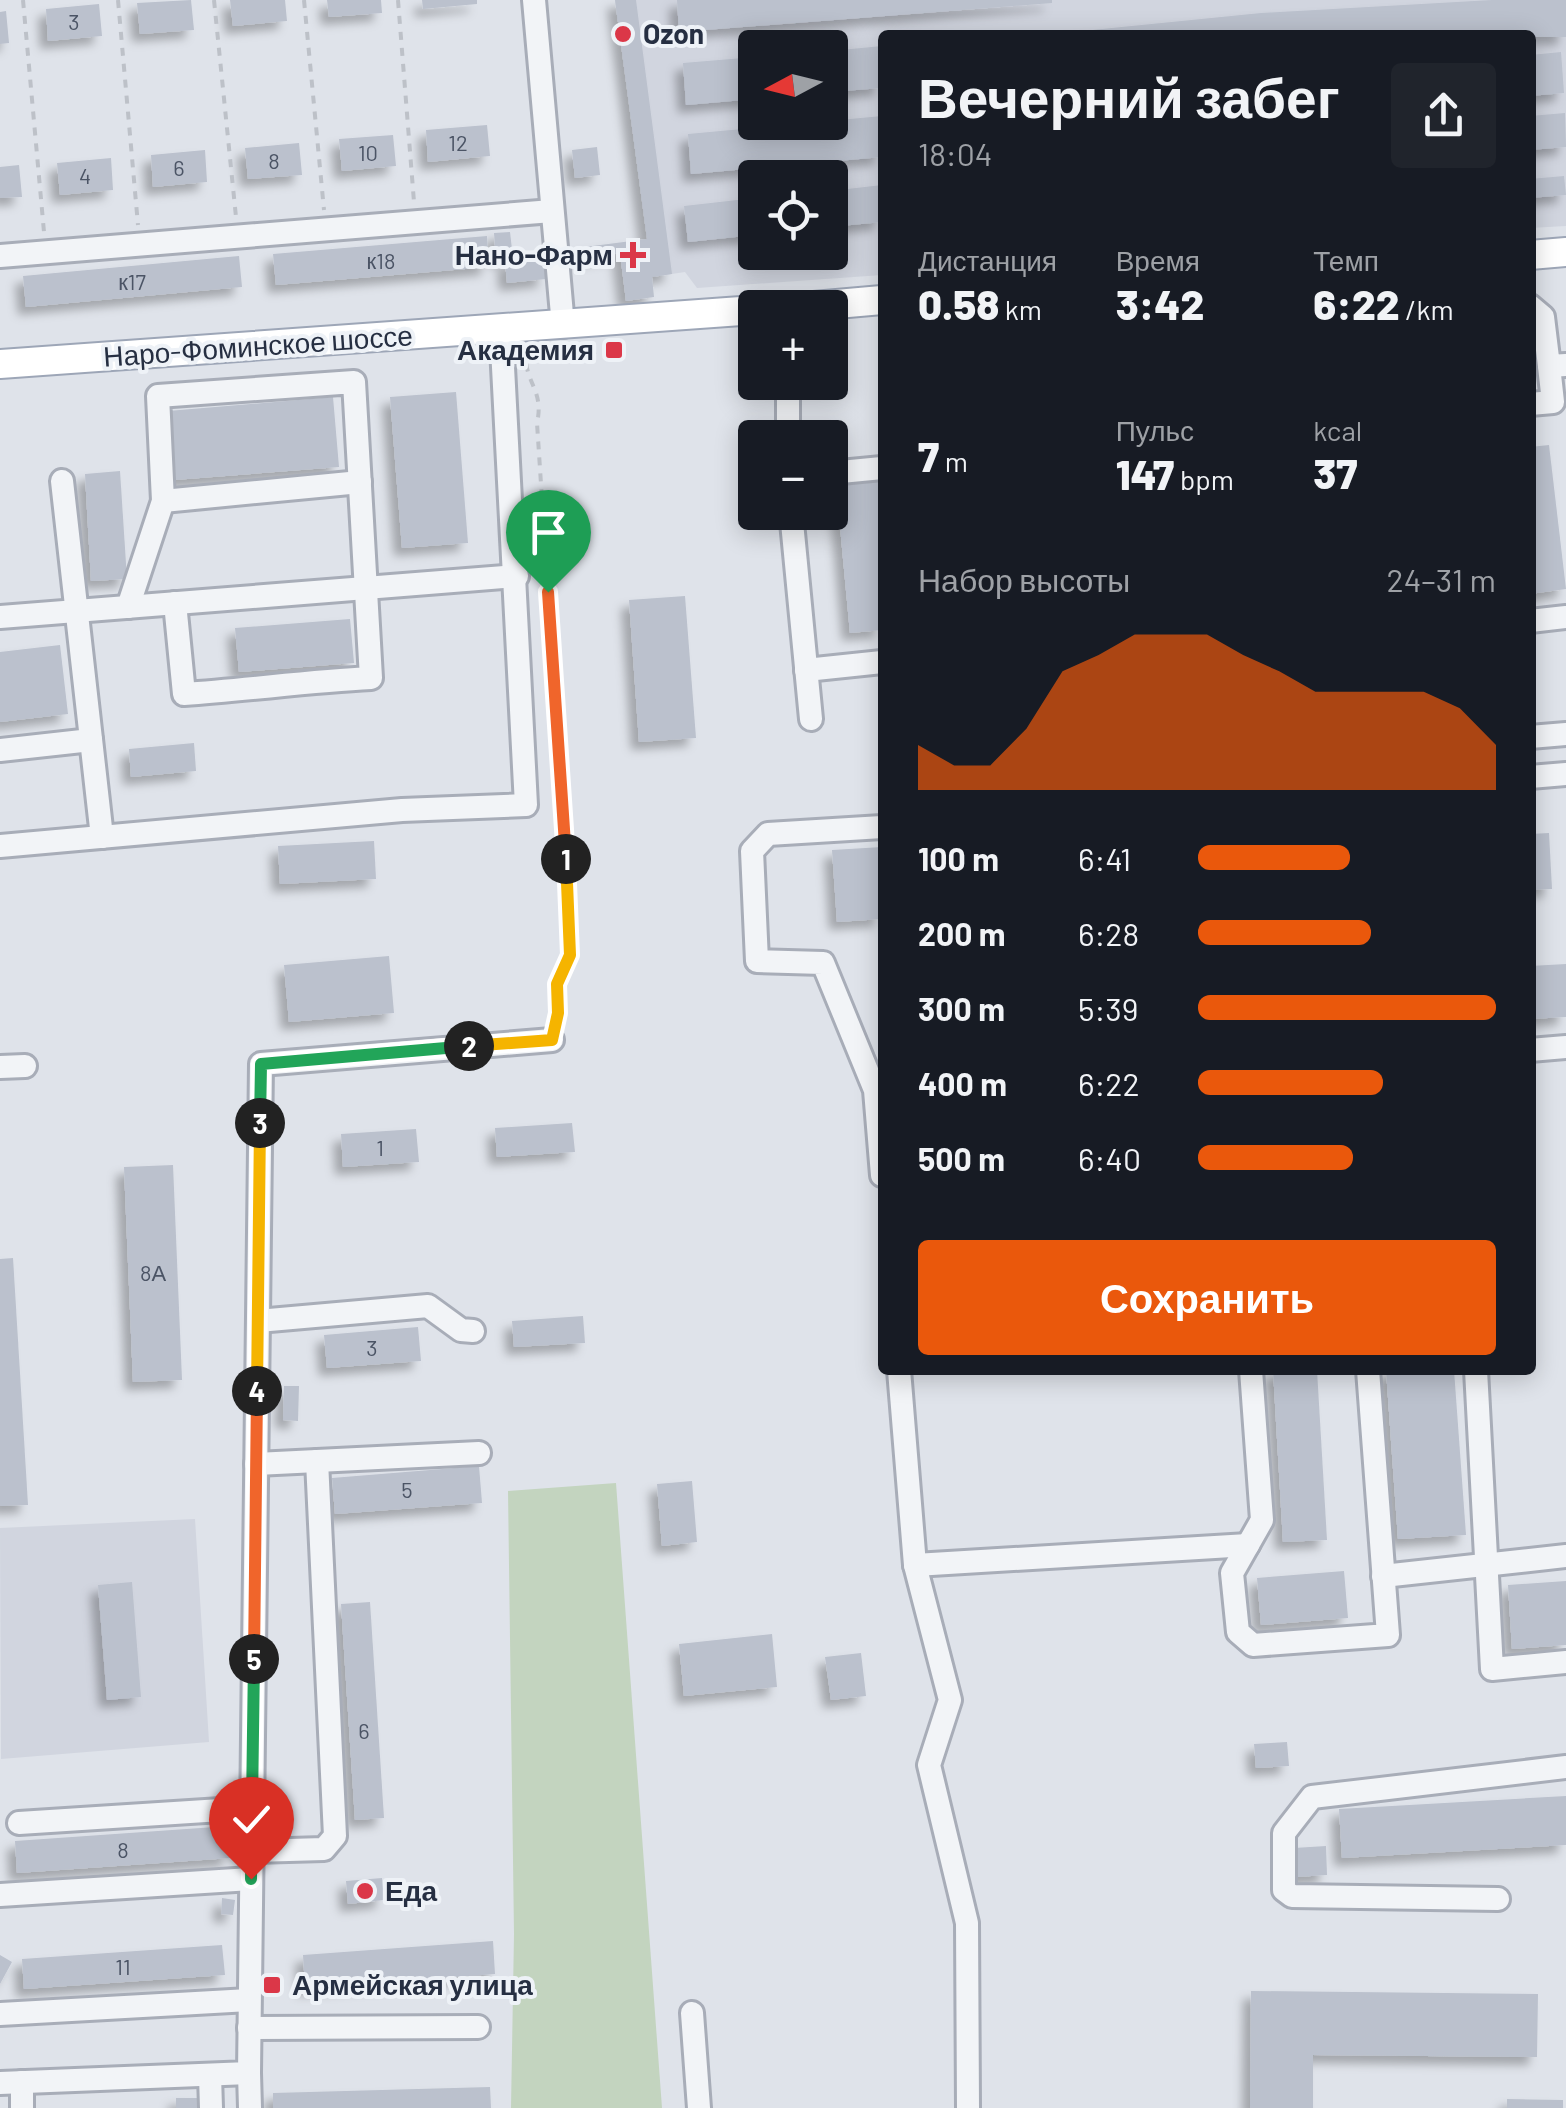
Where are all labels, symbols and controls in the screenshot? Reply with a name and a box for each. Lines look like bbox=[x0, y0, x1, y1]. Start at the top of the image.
house number: 3 bbox=[68, 8, 80, 34]
place label: Ozon bbox=[643, 16, 704, 50]
marker: Ozon bbox=[612, 23, 634, 45]
north arrow bbox=[738, 30, 848, 140]
map controls bbox=[738, 30, 848, 530]
text: Вечерний забег bbox=[918, 63, 1340, 129]
button: share bbox=[1391, 63, 1496, 168]
house number: 12 bbox=[448, 129, 468, 155]
text: 18:04 bbox=[918, 134, 992, 172]
house number: 10 bbox=[358, 139, 378, 165]
house number: 8 bbox=[268, 147, 280, 173]
house number: 6 bbox=[173, 154, 185, 180]
button: locate bbox=[738, 160, 848, 270]
house number: 4 bbox=[79, 162, 91, 188]
place label: Нано-Фарм bbox=[455, 237, 613, 271]
text: Дистанция bbox=[918, 243, 1057, 277]
text: Время bbox=[1116, 243, 1200, 277]
text: Темп bbox=[1313, 243, 1379, 277]
marker: Нано-Фарм bbox=[622, 244, 644, 266]
house number: к18 bbox=[367, 247, 395, 273]
house number: к17 bbox=[118, 268, 146, 294]
text: 0.58 bbox=[918, 278, 999, 328]
text: 3:42 bbox=[1116, 278, 1204, 328]
text: 6:22 bbox=[1313, 278, 1400, 328]
button: + bbox=[738, 290, 848, 400]
text: km bbox=[999, 292, 1042, 326]
text: /km bbox=[1400, 292, 1454, 326]
street label: Наро-Фоминское шоссе bbox=[102, 317, 414, 373]
place label: Академия bbox=[457, 332, 594, 366]
marker: Академия bbox=[603, 339, 625, 361]
text: Пульс bbox=[1116, 413, 1194, 447]
text: kcal bbox=[1313, 413, 1362, 447]
button: − bbox=[738, 420, 848, 530]
text: 7 bbox=[918, 430, 939, 480]
text: m bbox=[939, 444, 968, 478]
text: 37 bbox=[1313, 447, 1358, 497]
text: 147 bbox=[1116, 448, 1174, 498]
text: bpm bbox=[1174, 462, 1234, 496]
pin bbox=[506, 490, 591, 593]
icon: arrive bbox=[521, 505, 576, 560]
text: Набор высоты bbox=[918, 560, 1130, 598]
text: 24–31 m bbox=[1386, 560, 1496, 598]
pin: 1 bbox=[541, 834, 591, 884]
text: 100 m bbox=[918, 839, 999, 877]
text: 6:41 bbox=[1078, 839, 1131, 877]
text: 1 bbox=[561, 842, 571, 876]
text: 200 m bbox=[918, 914, 1006, 952]
text: 6:28 bbox=[1078, 914, 1139, 952]
text: 300 m bbox=[918, 989, 1005, 1027]
text: 5:39 bbox=[1078, 989, 1138, 1027]
pin: 2 bbox=[444, 1021, 494, 1071]
text: 2 bbox=[461, 1029, 477, 1063]
text: 400 m bbox=[918, 1064, 1007, 1102]
text: 6:22 bbox=[1078, 1064, 1140, 1102]
pin: 3 bbox=[235, 1098, 285, 1148]
text: 3 bbox=[252, 1106, 268, 1140]
house number: 1 bbox=[376, 1134, 384, 1160]
text: 500 m bbox=[918, 1139, 1005, 1177]
text: 6:40 bbox=[1078, 1139, 1141, 1177]
button: Сохранить bbox=[918, 1240, 1496, 1355]
house number: 8А bbox=[140, 1259, 166, 1285]
house number: 3 bbox=[366, 1334, 378, 1360]
pin: 4 bbox=[232, 1366, 282, 1416]
text: 4 bbox=[249, 1374, 265, 1408]
house number: 5 bbox=[401, 1476, 413, 1502]
pin: 5 bbox=[229, 1634, 279, 1684]
text: 5 bbox=[246, 1642, 262, 1676]
house number: 6 bbox=[358, 1717, 370, 1743]
pin bbox=[209, 1777, 294, 1880]
icon: check bbox=[224, 1792, 279, 1847]
house number: 8 bbox=[117, 1836, 129, 1862]
place label: Еда bbox=[385, 1873, 437, 1907]
marker: Еда bbox=[354, 1880, 376, 1902]
house number: 11 bbox=[115, 1953, 131, 1979]
place label: Армейская улица bbox=[292, 1967, 533, 2001]
marker: Армейская улица bbox=[261, 1974, 283, 1996]

